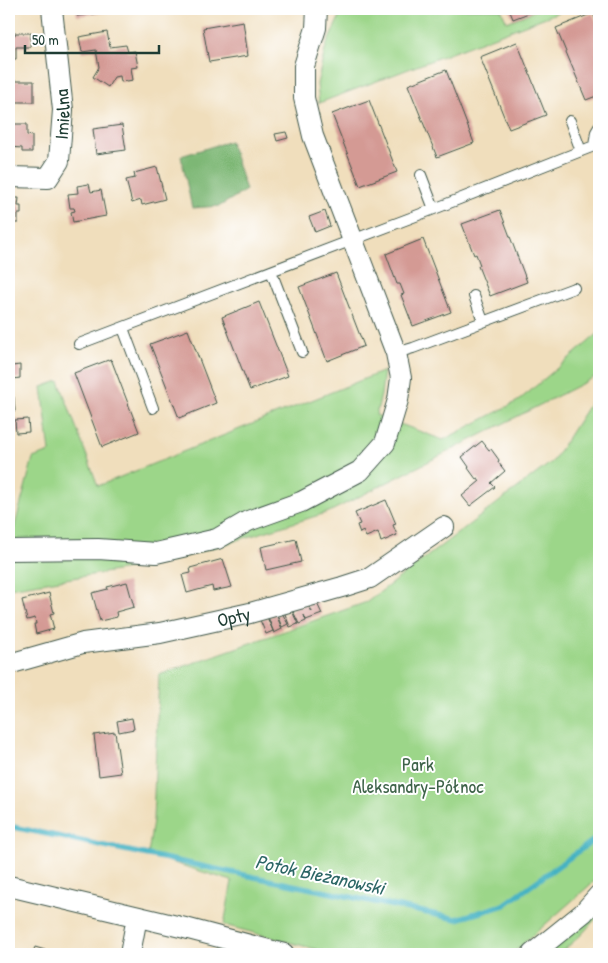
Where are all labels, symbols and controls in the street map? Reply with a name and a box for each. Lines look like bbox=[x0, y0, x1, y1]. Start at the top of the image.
scale bar bbox=[25, 22, 159, 54]
text: 50 m bbox=[32, 29, 59, 50]
street label: Imielna bbox=[48, 87, 76, 141]
street label: Opty bbox=[215, 600, 253, 633]
park label: Park Aleksandry-Północ bbox=[352, 751, 484, 799]
water label: Potok Bieżanowski bbox=[253, 847, 390, 901]

